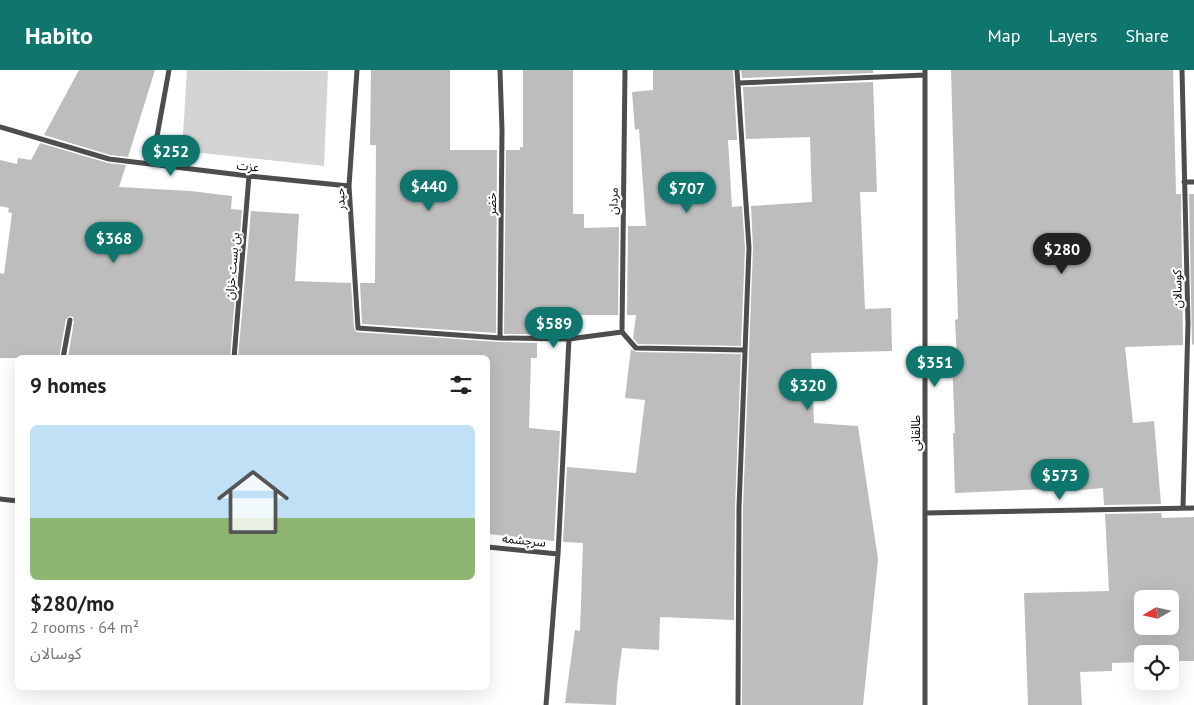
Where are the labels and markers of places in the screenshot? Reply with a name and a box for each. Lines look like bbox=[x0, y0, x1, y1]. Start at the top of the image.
pin: $252 bbox=[141, 134, 201, 177]
pin: $440 bbox=[399, 170, 459, 212]
pin: $707 bbox=[657, 172, 717, 214]
pin: $368 bbox=[84, 222, 144, 264]
pin: $280 bbox=[1032, 232, 1092, 275]
pin: $589 bbox=[524, 306, 584, 349]
pin: $351 bbox=[905, 346, 965, 388]
pin: $320 bbox=[778, 368, 838, 411]
pin: $573 bbox=[1030, 458, 1090, 501]

